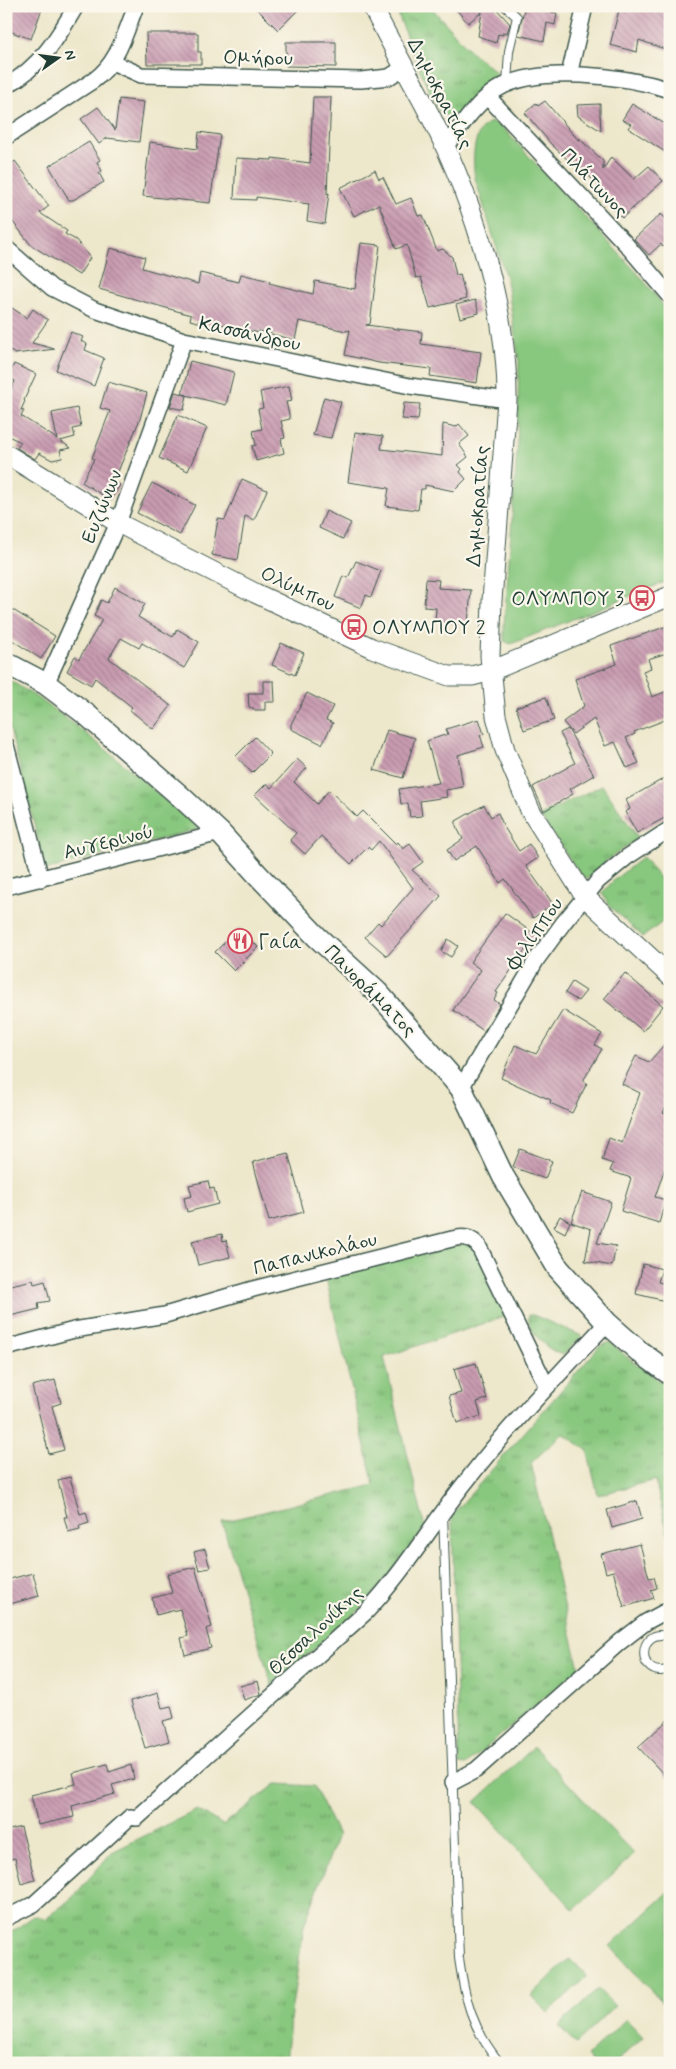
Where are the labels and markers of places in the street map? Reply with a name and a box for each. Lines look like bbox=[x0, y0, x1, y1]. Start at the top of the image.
bus stop icon: ΟΛΥΜΠΟΥ 3 bbox=[629, 585, 655, 611]
place label: ΟΛΥΜΠΟΥ 3 bbox=[511, 586, 624, 613]
bus stop icon: ΟΛΥΜΠΟΥ 2 bbox=[341, 614, 367, 640]
place label: ΟΛΥΜΠΟΥ 2 bbox=[372, 615, 486, 642]
restaurant icon: Γαία bbox=[227, 928, 253, 954]
place label: Γαία bbox=[258, 929, 302, 956]

